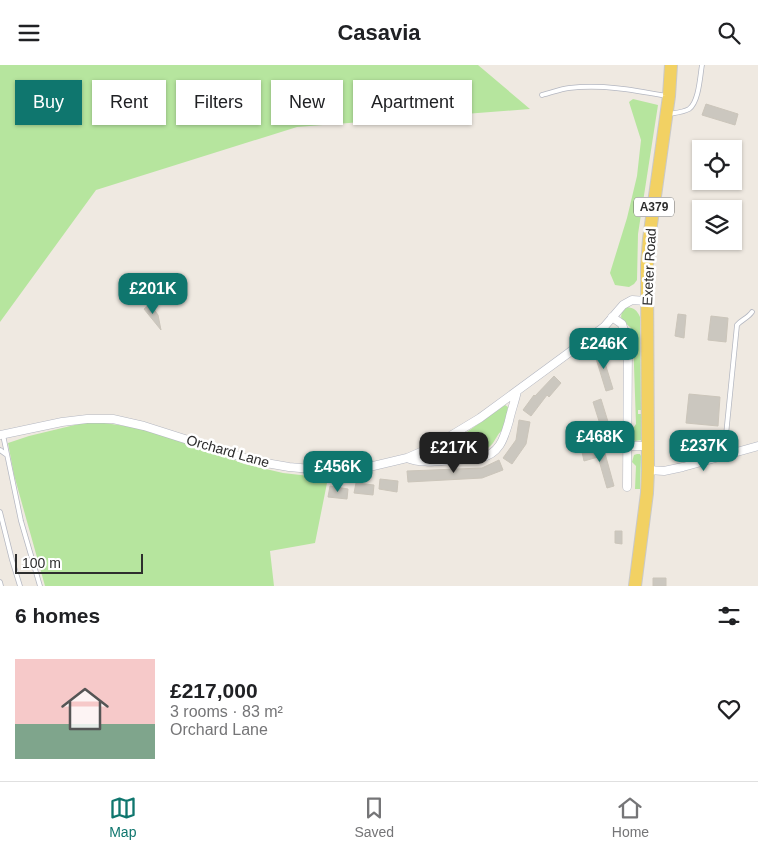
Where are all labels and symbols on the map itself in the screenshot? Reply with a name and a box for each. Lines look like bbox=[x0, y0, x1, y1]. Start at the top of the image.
road number: A379 bbox=[634, 197, 674, 217]
street label: Exeter Road bbox=[639, 228, 659, 306]
pin: £201K bbox=[118, 273, 188, 315]
pin: £246K bbox=[569, 327, 639, 370]
pin: £468K bbox=[565, 421, 635, 463]
pin: £237K bbox=[669, 429, 739, 472]
pin: £217K bbox=[419, 431, 489, 474]
street label: Orchard Lane bbox=[185, 432, 272, 471]
pin: £456K bbox=[303, 451, 373, 493]
scale bar bbox=[15, 551, 142, 574]

